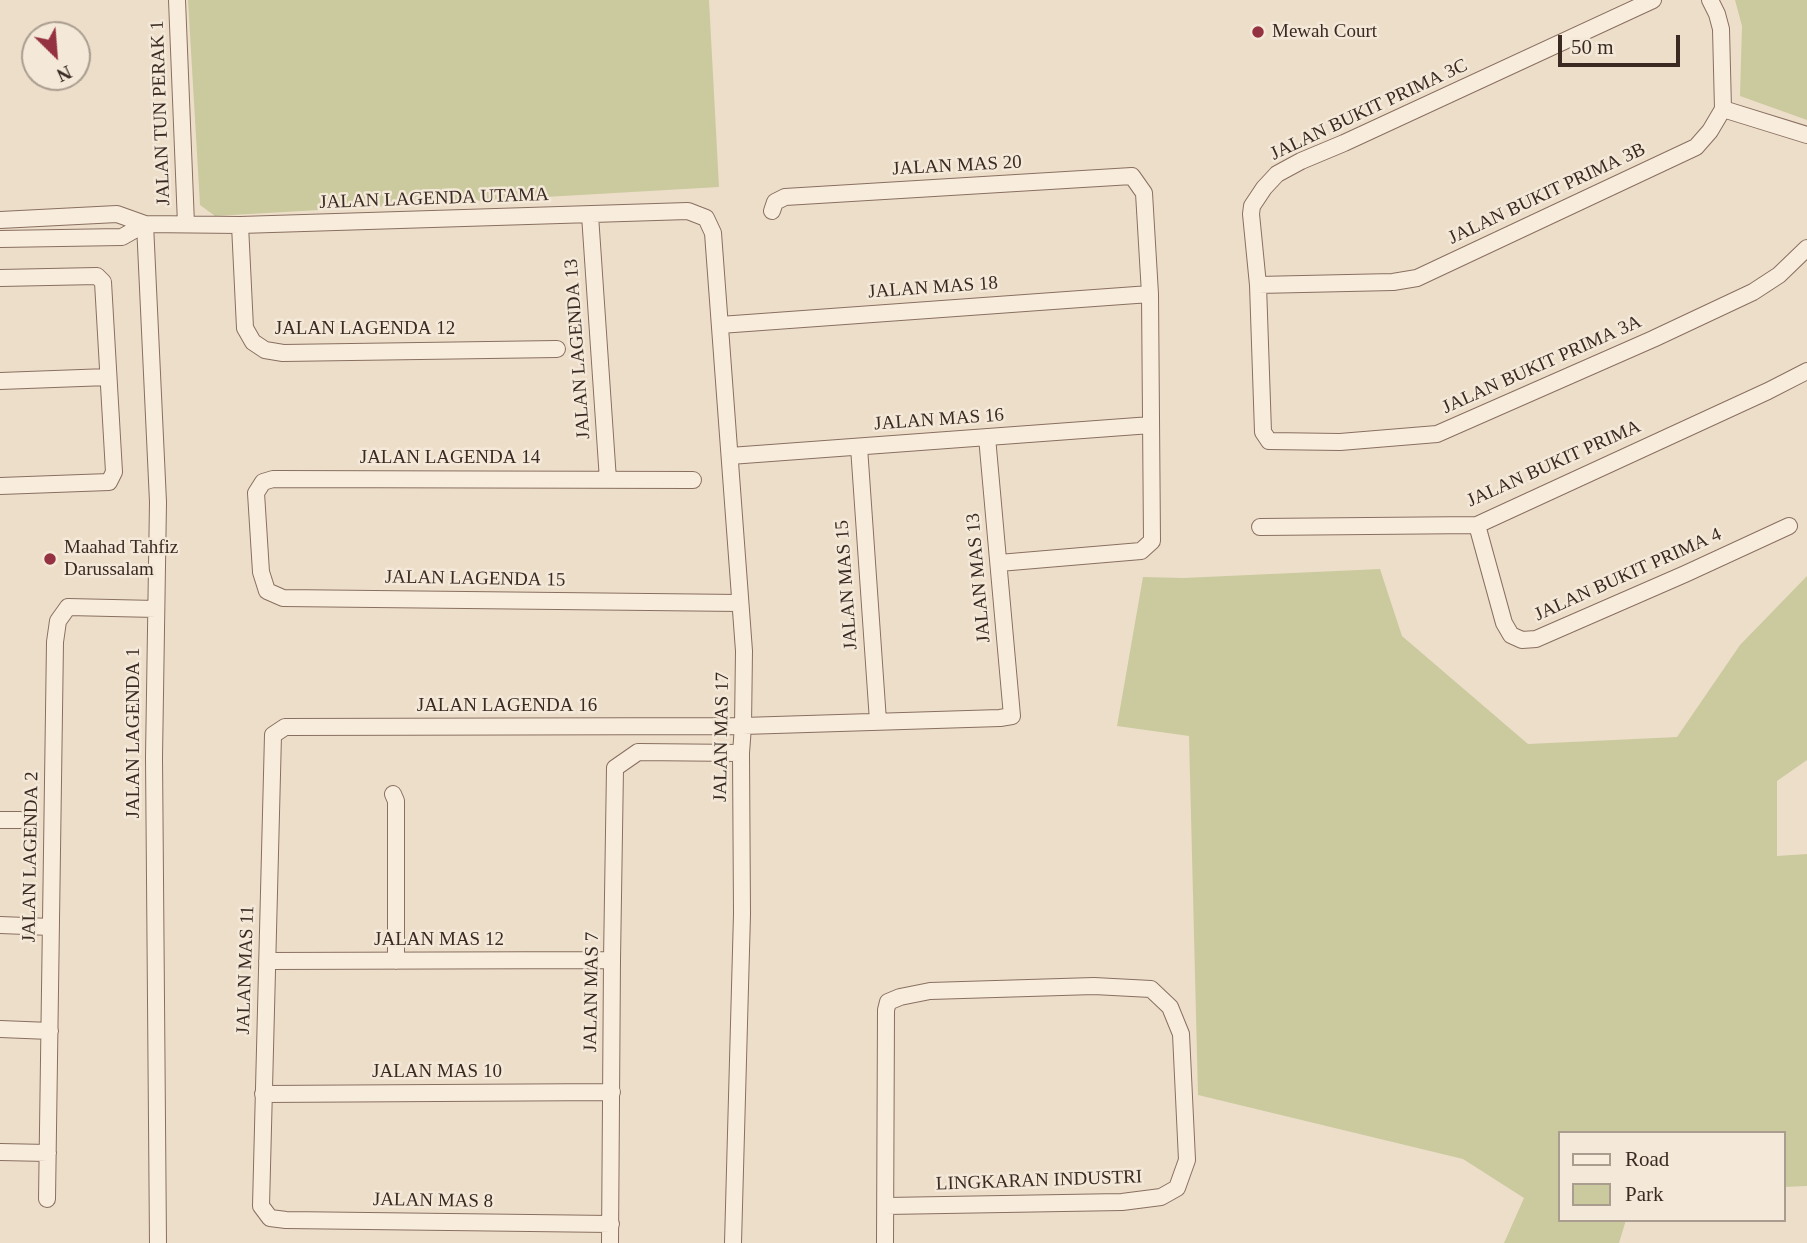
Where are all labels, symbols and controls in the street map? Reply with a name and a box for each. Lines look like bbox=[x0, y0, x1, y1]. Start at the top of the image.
street label: JALAN TUN PERAK 1 bbox=[146, 20, 176, 206]
north arrow bbox=[21, 21, 91, 91]
place label: Mewah Court bbox=[1272, 21, 1377, 43]
scale bar bbox=[1562, 21, 1685, 65]
marker: Mewah Court bbox=[1250, 24, 1266, 40]
text: 50 m bbox=[1571, 35, 1614, 59]
street label: JALAN BUKIT PRIMA 3C bbox=[1267, 54, 1471, 166]
text: N bbox=[54, 61, 75, 86]
street label: JALAN BUKIT PRIMA 3B bbox=[1445, 138, 1649, 250]
street label: JALAN MAS 20 bbox=[892, 151, 1022, 181]
street label: JALAN LAGENDA UTAMA bbox=[319, 184, 549, 214]
street label: JALAN LAGENDA 13 bbox=[560, 258, 596, 440]
street label: JALAN MAS 18 bbox=[867, 272, 999, 304]
street label: JALAN BUKIT PRIMA 3A bbox=[1439, 311, 1645, 419]
street label: JALAN LAGENDA 12 bbox=[275, 318, 455, 340]
street label: JALAN MAS 16 bbox=[873, 404, 1005, 436]
street label: JALAN BUKIT PRIMA bbox=[1464, 415, 1644, 513]
street label: JALAN LAGENDA 14 bbox=[360, 447, 540, 469]
street label: JALAN MAS 13 bbox=[962, 512, 996, 644]
street label: JALAN MAS 15 bbox=[831, 519, 863, 651]
street label: JALAN BUKIT PRIMA 4 bbox=[1531, 523, 1725, 627]
place label: Maahad Tahfiz Darussalam bbox=[64, 537, 178, 581]
marker: Maahad Tahfiz Darussalam bbox=[42, 551, 58, 567]
street label: JALAN LAGENDA 15 bbox=[385, 566, 565, 592]
street label: JALAN LAGENDA 1 bbox=[123, 648, 145, 818]
street label: JALAN MAS 17 bbox=[709, 672, 735, 802]
street label: JALAN LAGENDA 16 bbox=[417, 695, 597, 717]
street label: JALAN LAGENDA 2 bbox=[18, 771, 44, 943]
street label: JALAN MAS 11 bbox=[232, 905, 260, 1035]
street label: JALAN MAS 12 bbox=[374, 929, 504, 951]
street label: JALAN MAS 7 bbox=[580, 932, 604, 1052]
street label: JALAN MAS 10 bbox=[372, 1061, 502, 1083]
legend bbox=[1559, 1131, 1786, 1222]
text: Road bbox=[1625, 1147, 1669, 1171]
street label: LINGKARAN INDUSTRI bbox=[935, 1166, 1143, 1196]
text: Park bbox=[1625, 1182, 1664, 1206]
street label: JALAN MAS 8 bbox=[373, 1189, 493, 1213]

